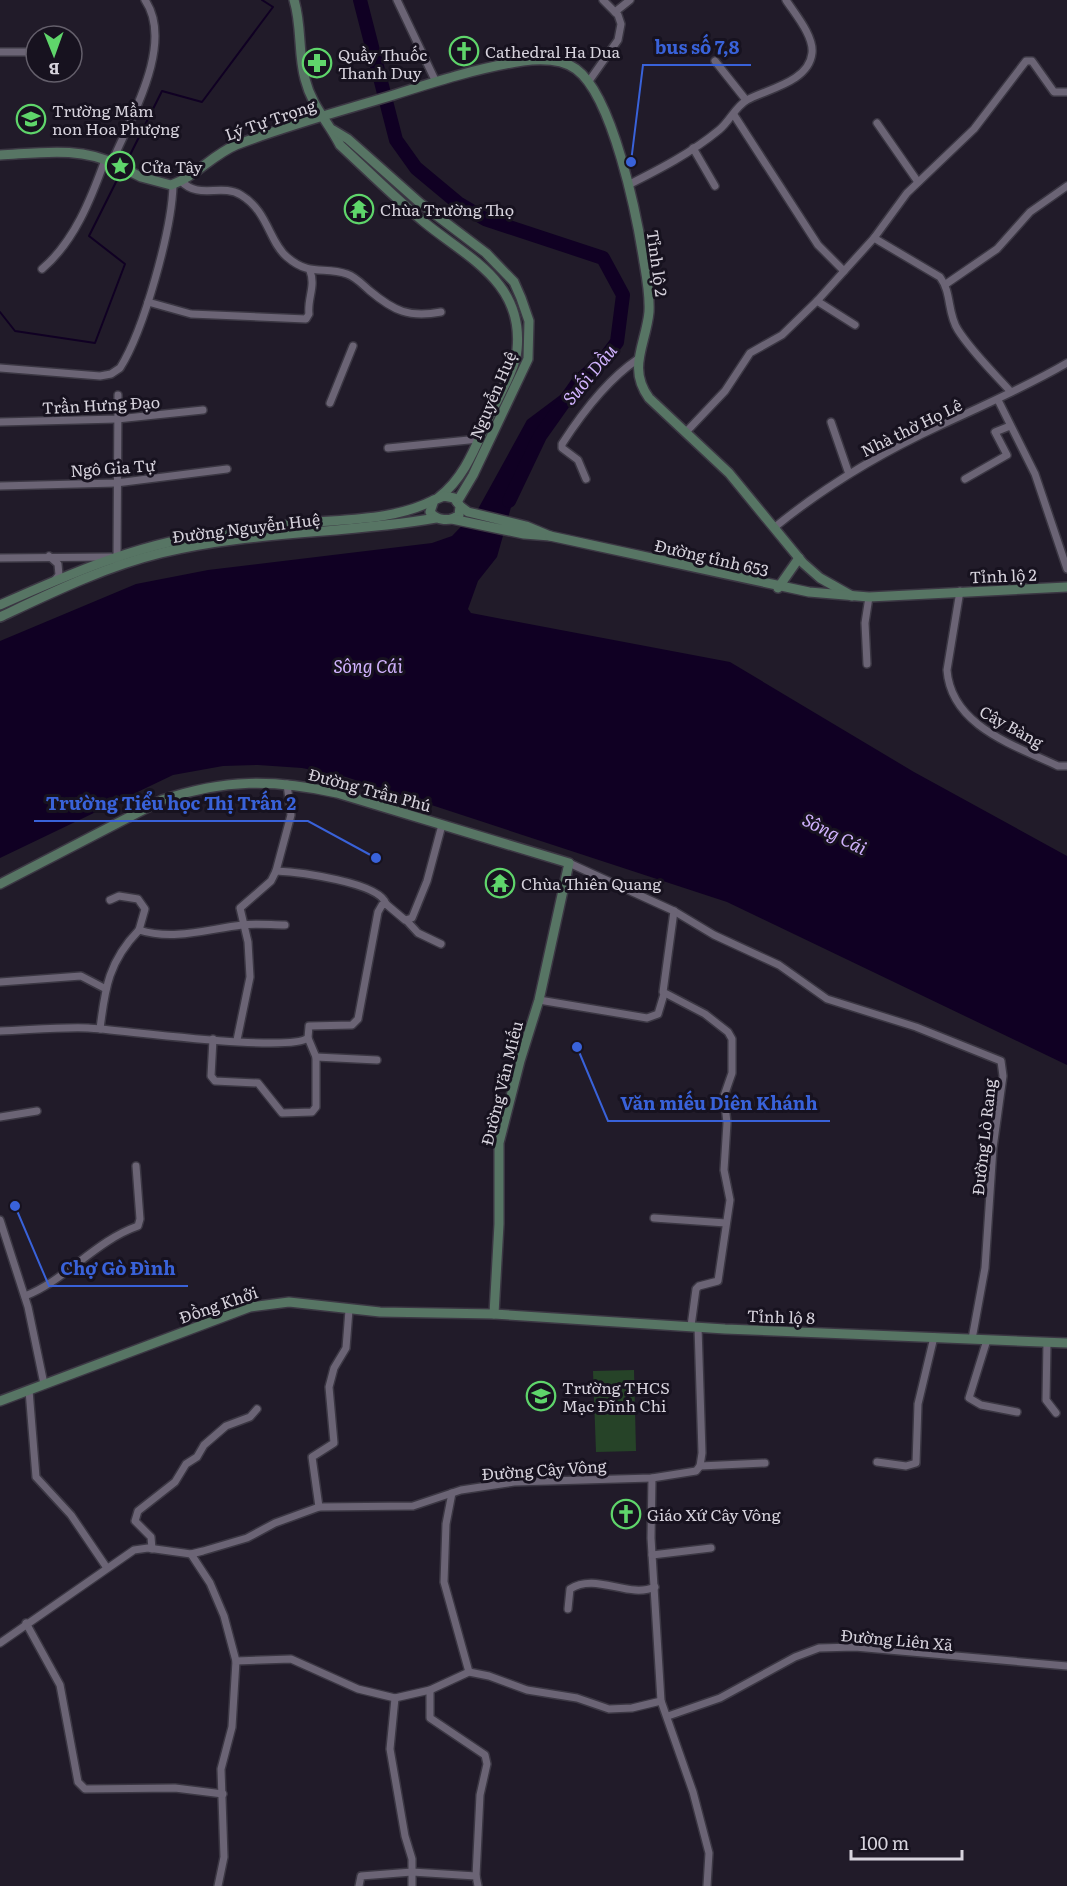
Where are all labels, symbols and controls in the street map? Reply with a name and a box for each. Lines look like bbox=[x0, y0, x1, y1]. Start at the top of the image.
north arrow bbox=[24, 24, 84, 84]
callout: bus số 7,8 bbox=[643, 29, 751, 65]
text: bus số 7,8 bbox=[655, 33, 740, 60]
church icon: Cathedral Ha Dua bbox=[448, 35, 480, 67]
place label: Cathedral Ha Dua bbox=[485, 39, 621, 63]
place label: Quầy Thuốc Thanh Duy bbox=[338, 42, 427, 84]
pharmacy icon: Quầy Thuốc Thanh Duy bbox=[301, 47, 333, 79]
text: B bbox=[49, 58, 60, 82]
street label: Lý Tự Trọng bbox=[221, 92, 319, 146]
place label: Trường Mầm non Hoa Phượng bbox=[52, 98, 180, 140]
school or university icon: Trường Mầm non Hoa Phượng bbox=[15, 103, 47, 135]
place icon: Cửa Tây bbox=[104, 150, 136, 182]
place label: Cửa Tây bbox=[141, 154, 203, 178]
temple icon: Chùa Trường Thọ bbox=[343, 193, 375, 225]
place label: Chùa Trường Thọ bbox=[380, 197, 514, 221]
street label: Tỉnh lộ 2 bbox=[641, 228, 675, 298]
water label: Suối Dầu bbox=[555, 337, 623, 410]
street label: Nguyễn Huệ bbox=[463, 347, 521, 443]
street label: Trần Hưng Đạo bbox=[41, 389, 161, 419]
street label: Nhà thờ Họ Lê bbox=[856, 392, 966, 462]
street label: Ngô Gia Tự bbox=[70, 452, 156, 482]
street label: Đường Nguyễn Huệ bbox=[171, 506, 321, 548]
street label: Đường tỉnh 653 bbox=[652, 532, 772, 582]
street label: Tỉnh lộ 2 bbox=[969, 562, 1037, 588]
water label: Sông Cái bbox=[333, 652, 403, 679]
street label: Cây Bàng bbox=[976, 699, 1048, 753]
street label: Đường Trần Phú bbox=[306, 761, 434, 817]
callout: Trường Tiểu học Thị Trấn 2 bbox=[34, 785, 308, 821]
text: Trường Tiểu học Thị Trấn 2 bbox=[46, 789, 296, 816]
water label: Sông Cái bbox=[798, 805, 873, 861]
temple icon: Chùa Thiên Quang bbox=[484, 867, 516, 899]
place label: Chùa Thiên Quang bbox=[521, 871, 662, 895]
street label: Đường Văn Miếu bbox=[474, 1018, 528, 1148]
street label: Đường Lò Rang bbox=[965, 1077, 1001, 1197]
callout: Văn miếu Diên Khánh bbox=[608, 1085, 830, 1121]
text: Văn miếu Diên Khánh bbox=[620, 1089, 818, 1116]
callout: Chợ Gò Đình bbox=[49, 1250, 188, 1286]
text: Chợ Gò Đình bbox=[60, 1254, 176, 1281]
street label: Đồng Khởi bbox=[175, 1279, 261, 1329]
street label: Tỉnh lộ 8 bbox=[747, 1303, 816, 1329]
place label: Trường THCS Mạc Đĩnh Chi bbox=[562, 1375, 670, 1417]
school or university icon: Trường THCS Mạc Đĩnh Chi bbox=[525, 1380, 557, 1412]
street label: Đường Cây Vông bbox=[481, 1453, 607, 1485]
church icon: Giáo Xứ Cây Vông bbox=[610, 1498, 642, 1530]
place label: Giáo Xứ Cây Vông bbox=[647, 1502, 781, 1526]
street label: Đường Liên Xã bbox=[840, 1622, 954, 1656]
scale bar bbox=[851, 1823, 962, 1861]
text: 100 m bbox=[860, 1829, 909, 1856]

